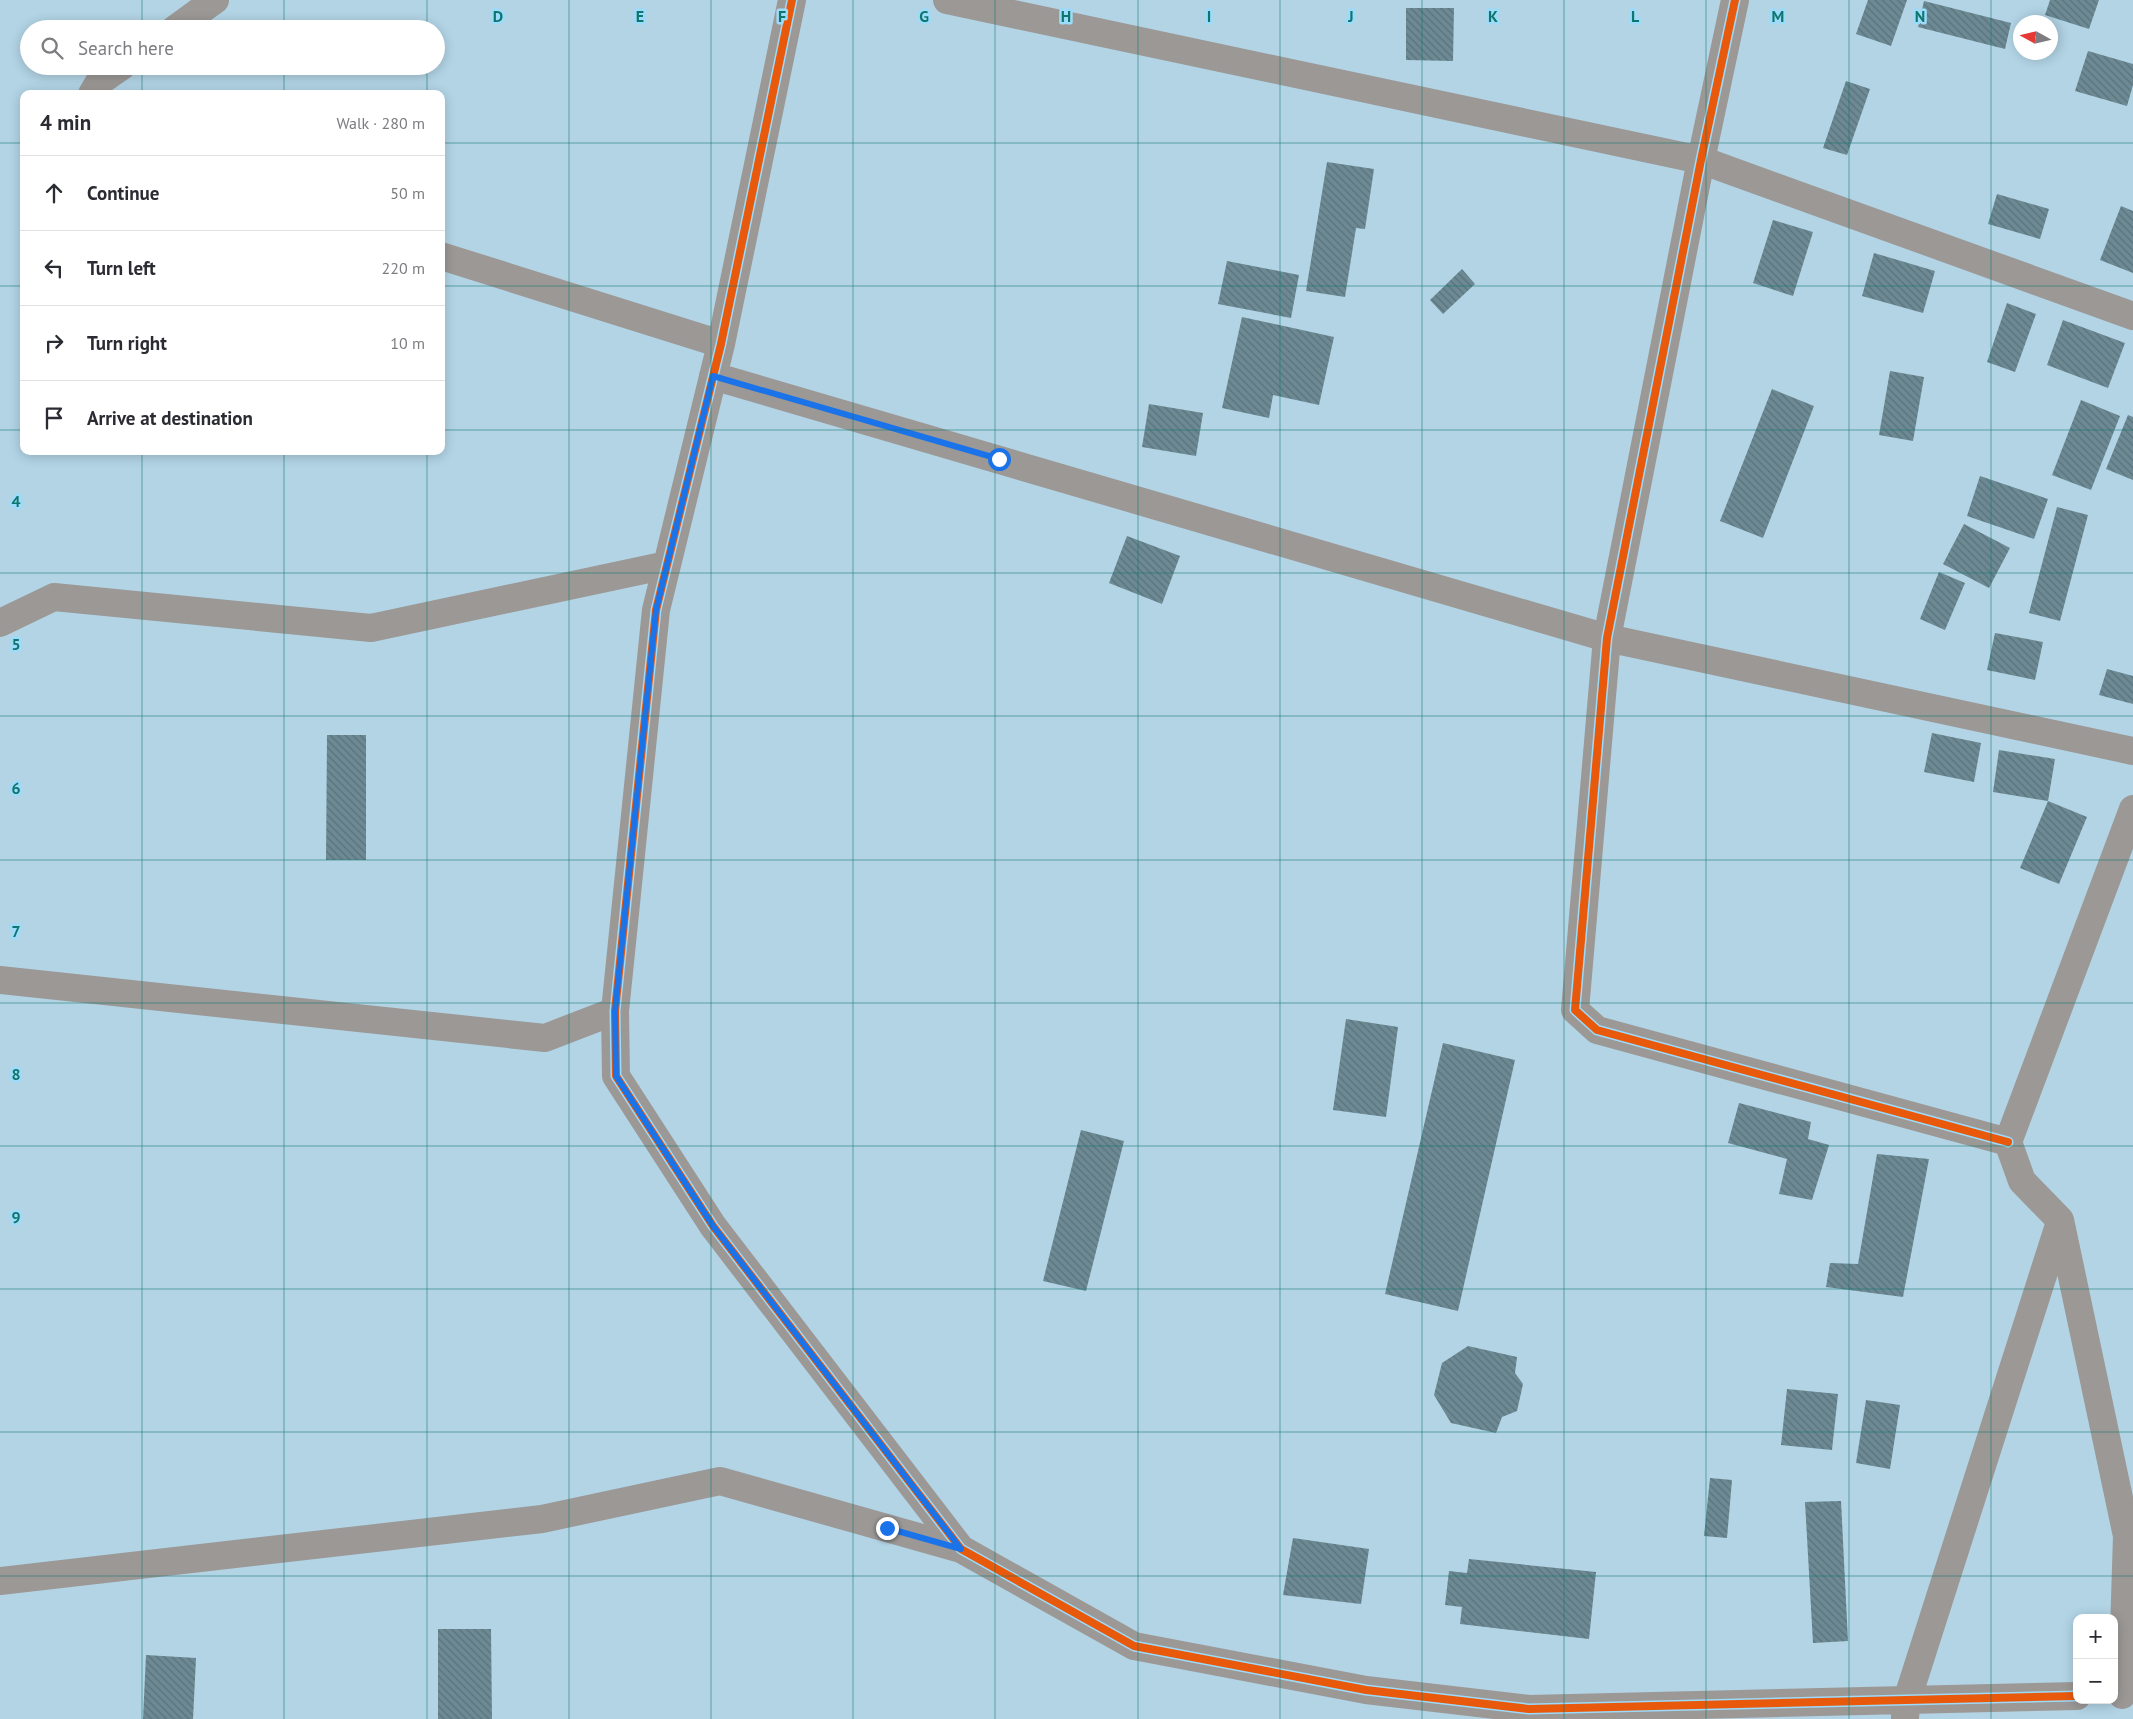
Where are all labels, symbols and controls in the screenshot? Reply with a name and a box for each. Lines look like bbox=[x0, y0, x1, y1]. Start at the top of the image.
text: D bbox=[493, 6, 503, 26]
text: E bbox=[636, 6, 644, 26]
text: F bbox=[778, 6, 786, 26]
text: G bbox=[919, 6, 929, 26]
text: H bbox=[1061, 6, 1071, 26]
text: I bbox=[1207, 6, 1211, 26]
text: J bbox=[1347, 6, 1354, 26]
text: K bbox=[1488, 6, 1498, 26]
text: L bbox=[1631, 6, 1640, 26]
text: M bbox=[1772, 6, 1784, 26]
text: N bbox=[1915, 6, 1925, 26]
north arrow bbox=[2013, 15, 2058, 60]
search box bbox=[20, 20, 445, 75]
icon: search bbox=[38, 34, 66, 62]
text: Search here bbox=[78, 36, 174, 60]
text: 4 min bbox=[40, 109, 91, 136]
text: Walk · 280 m bbox=[336, 113, 425, 133]
icon: ahead bbox=[40, 179, 68, 207]
text: Continue bbox=[87, 181, 159, 205]
text: 50 m bbox=[390, 183, 425, 203]
icon: left bbox=[40, 254, 68, 282]
text: Turn left bbox=[87, 256, 156, 280]
text: 220 m bbox=[382, 258, 425, 278]
icon: right bbox=[40, 329, 68, 357]
text: Turn right bbox=[87, 331, 167, 355]
text: 10 m bbox=[390, 333, 425, 353]
icon: arrive bbox=[40, 404, 68, 432]
text: Arrive at destination bbox=[87, 406, 253, 430]
route start bbox=[988, 448, 1011, 471]
text: 4 bbox=[11, 491, 21, 511]
text: 5 bbox=[11, 634, 21, 654]
text: 6 bbox=[11, 778, 21, 798]
text: 7 bbox=[11, 921, 21, 941]
text: 8 bbox=[11, 1064, 21, 1084]
text: 9 bbox=[11, 1207, 21, 1227]
route end bbox=[876, 1517, 899, 1540]
map controls bbox=[2073, 1614, 2118, 1704]
button: + bbox=[2073, 1614, 2118, 1659]
button: − bbox=[2073, 1659, 2118, 1704]

